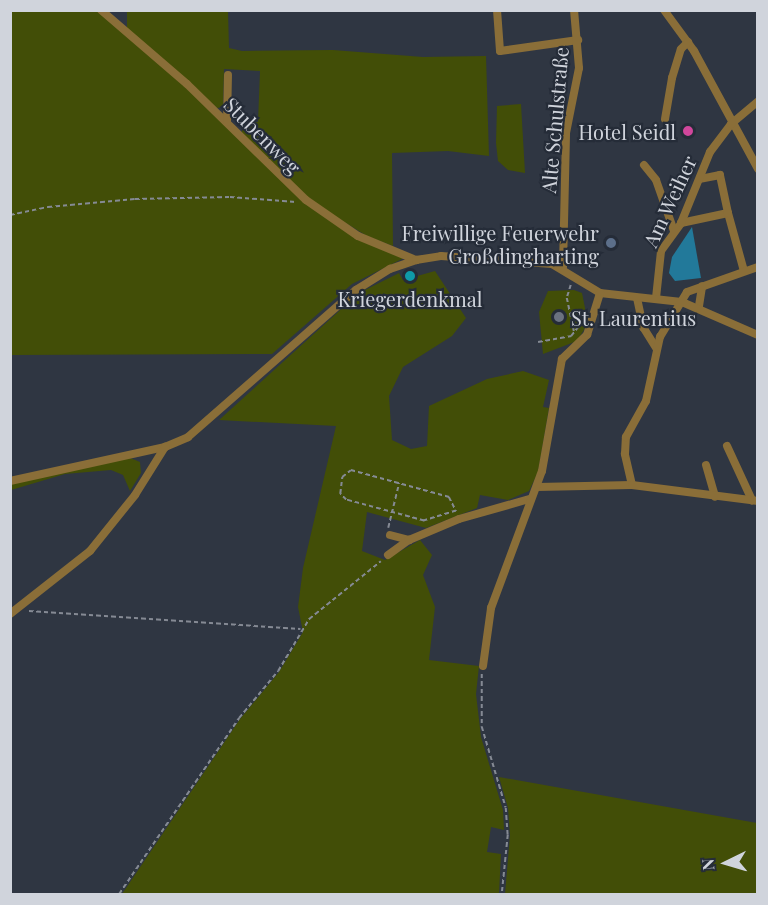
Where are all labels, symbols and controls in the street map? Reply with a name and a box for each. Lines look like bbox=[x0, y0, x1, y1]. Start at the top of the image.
street label: Alte Schulstraße bbox=[536, 46, 572, 194]
street label: Stubenweg bbox=[220, 92, 306, 178]
place label: Hotel Seidl bbox=[578, 119, 676, 143]
marker: Hotel Seidl bbox=[681, 124, 695, 138]
street label: Am Weiher bbox=[637, 151, 701, 251]
place label: Freiwillige Feuerwehr Großdingharting bbox=[401, 220, 599, 267]
marker: Freiwillige Feuerwehr Großdingharting bbox=[604, 236, 618, 250]
marker: Kriegerdenkmal bbox=[403, 269, 417, 283]
place label: Kriegerdenkmal bbox=[337, 286, 483, 310]
place label: St. Laurentius bbox=[571, 305, 696, 329]
marker: St. Laurentius bbox=[552, 310, 566, 324]
north arrow bbox=[696, 833, 756, 893]
text: N bbox=[697, 858, 719, 871]

